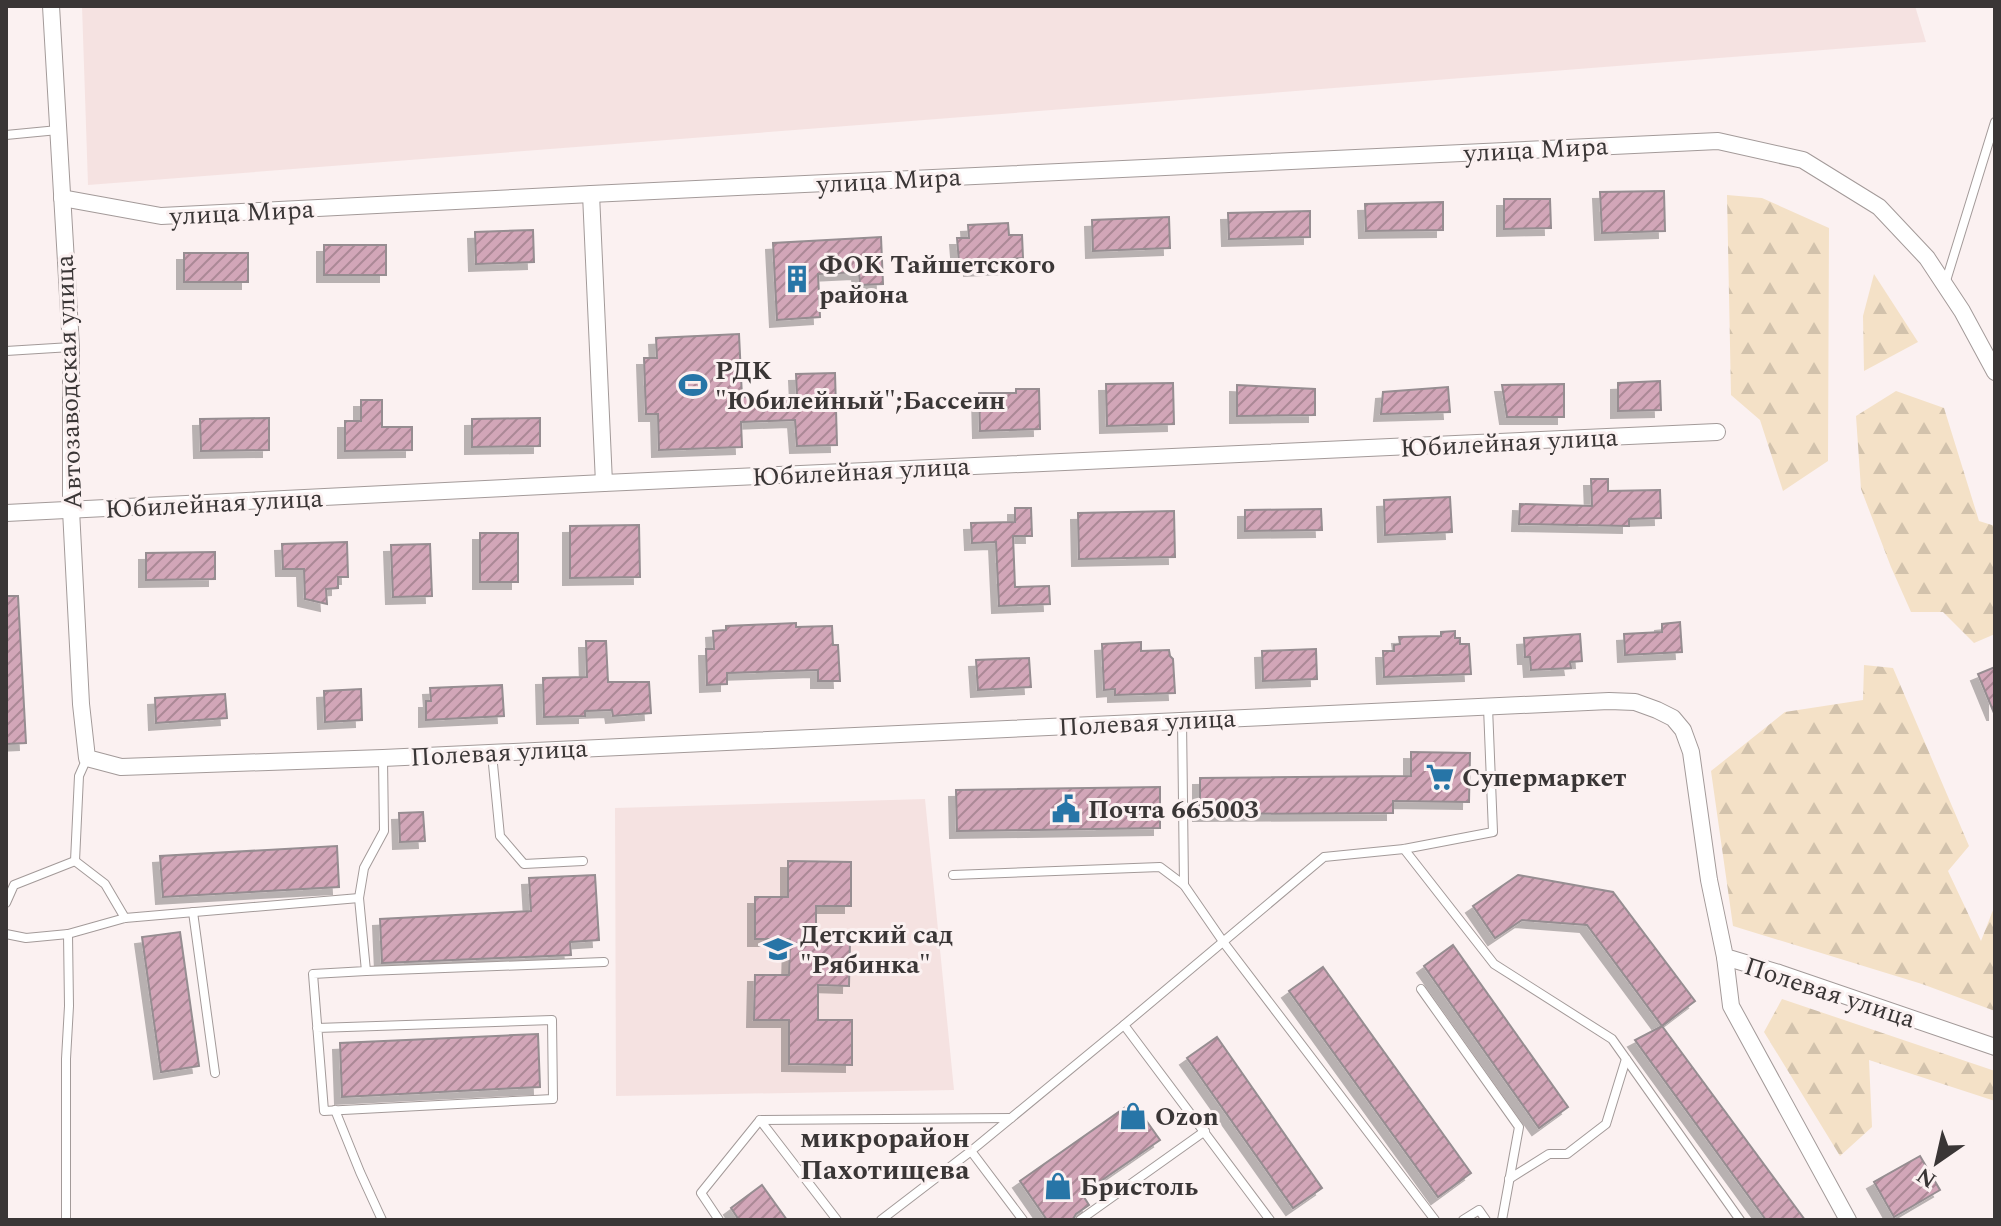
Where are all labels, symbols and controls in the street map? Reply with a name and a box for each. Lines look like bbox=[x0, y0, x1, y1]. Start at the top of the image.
street label: улица Мира bbox=[1462, 126, 1610, 174]
street label: улица Мира bbox=[815, 157, 963, 205]
street label: улица Мира bbox=[168, 189, 316, 237]
place label: ФОК Тайшетского района bbox=[819, 245, 1055, 315]
street label: Автозаводская улица bbox=[45, 253, 93, 510]
building icon: ФОК Тайшетского района bbox=[782, 264, 812, 294]
place label: РДК "Юбилейный";Бассеин bbox=[715, 351, 1005, 421]
sports icon: РДК "Юбилейный";Бассеин bbox=[678, 370, 708, 400]
street label: Юбилейная улица bbox=[1399, 417, 1619, 469]
street label: Юбилейная улица bbox=[751, 446, 971, 498]
street label: Юбилейная улица bbox=[104, 478, 324, 530]
street label: Полевая улица bbox=[1057, 698, 1237, 748]
street label: Полевая улица bbox=[409, 728, 589, 778]
place label: Супермаркет bbox=[1462, 758, 1626, 798]
supermarket icon: Супермаркет bbox=[1425, 762, 1455, 792]
place label: Почта 665003 bbox=[1088, 790, 1259, 830]
public building icon: Почта 665003 bbox=[1051, 794, 1081, 824]
place label: Детский сад "Рябинка" bbox=[800, 915, 953, 985]
school or university icon: Детский сад "Рябинка" bbox=[763, 934, 793, 964]
street label: Полевая улица bbox=[1739, 946, 1921, 1040]
place label: Ozon bbox=[1155, 1097, 1219, 1137]
shop icon: Ozon bbox=[1118, 1101, 1148, 1131]
district label: микрорайон Пахотищева bbox=[800, 1117, 970, 1192]
north arrow bbox=[1897, 1122, 1977, 1202]
text: N bbox=[1910, 1159, 1943, 1196]
place label: Бристоль bbox=[1080, 1167, 1198, 1207]
shop icon: Бристоль bbox=[1043, 1171, 1073, 1201]

